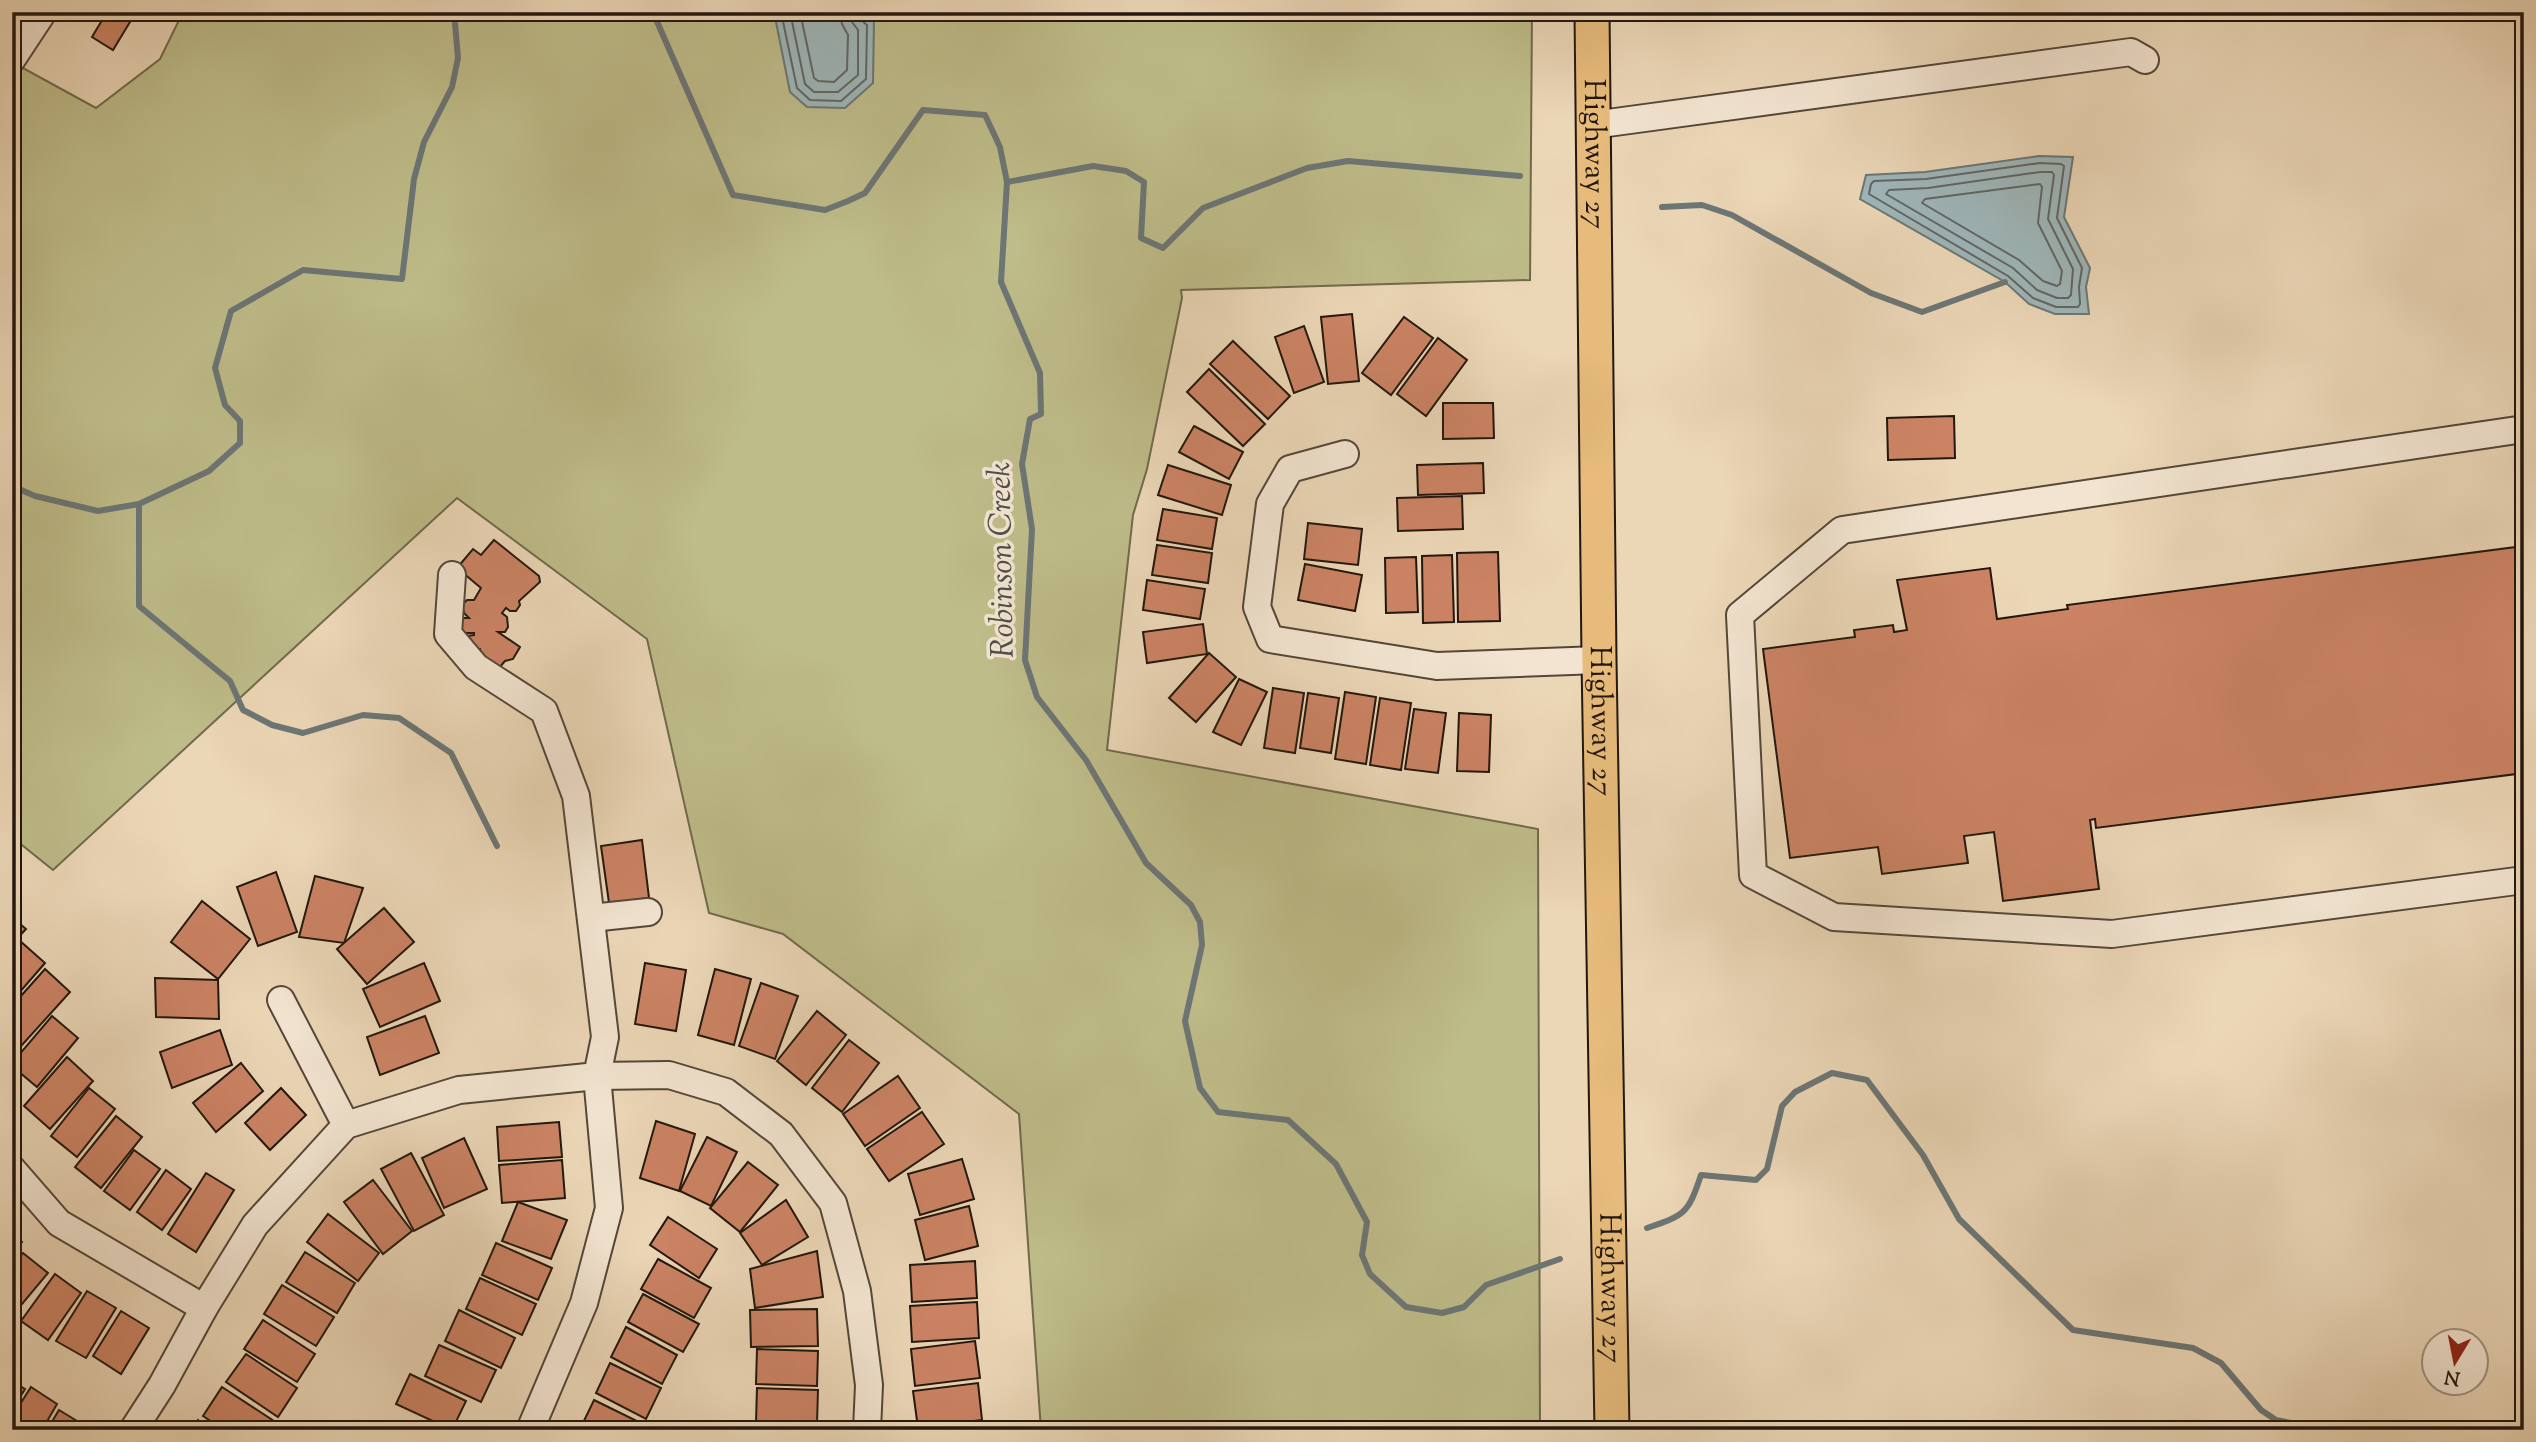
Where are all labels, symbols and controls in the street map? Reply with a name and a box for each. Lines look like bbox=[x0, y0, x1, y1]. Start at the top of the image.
street label: Highway 27 bbox=[1571, 79, 1616, 229]
water label: Robinson Creek bbox=[978, 462, 1028, 658]
street label: Highway 27 bbox=[1577, 646, 1623, 796]
street label: Highway 27 bbox=[1587, 1212, 1632, 1363]
north arrow bbox=[2420, 1326, 2490, 1396]
text: N bbox=[2443, 1362, 2462, 1391]

